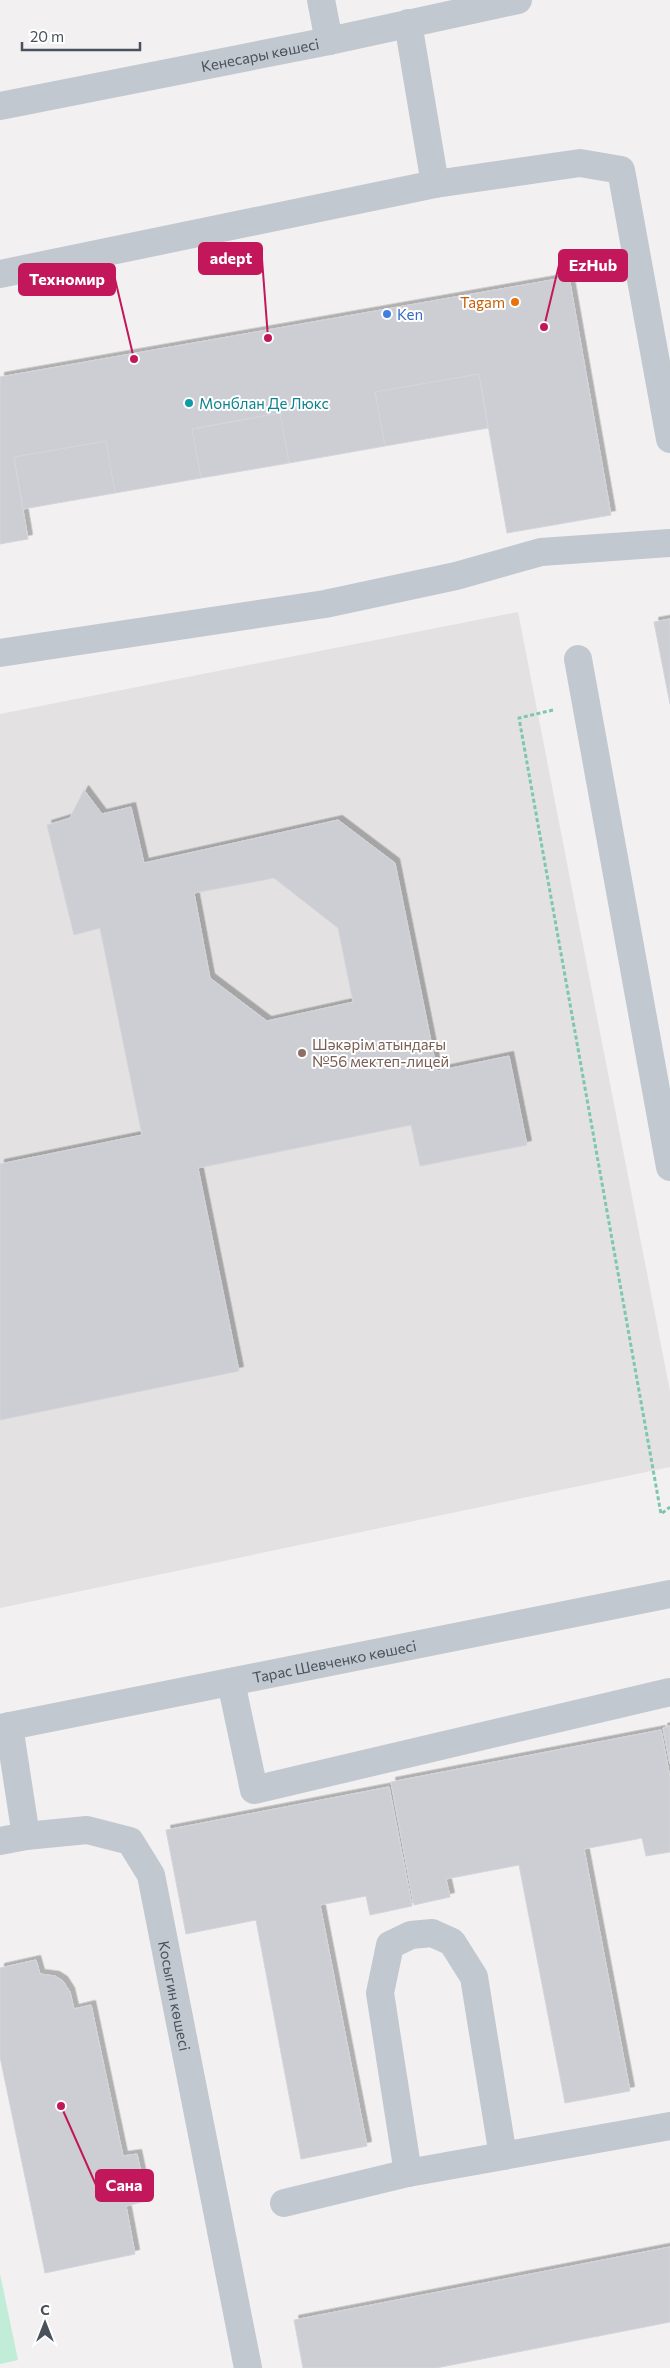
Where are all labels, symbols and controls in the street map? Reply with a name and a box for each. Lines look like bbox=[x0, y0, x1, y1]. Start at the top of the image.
scale bar bbox=[22, 20, 140, 52]
text: 20 m bbox=[30, 27, 64, 45]
street label: Кенесары көшесі bbox=[199, 34, 321, 75]
callout: adept bbox=[199, 243, 262, 274]
text: adept bbox=[210, 248, 252, 267]
callout: EzHub bbox=[559, 250, 627, 281]
text: EzHub bbox=[569, 255, 617, 274]
callout: Техномир bbox=[19, 264, 115, 295]
text: Техномир bbox=[29, 269, 105, 288]
place label: Tagam bbox=[460, 293, 505, 311]
marker: Tagam bbox=[509, 296, 521, 308]
place label: Ken bbox=[397, 305, 423, 323]
marker: Ken bbox=[381, 308, 393, 320]
place label: Монблан Де Люкс bbox=[199, 394, 329, 412]
marker: Монблан Де Люкс bbox=[183, 397, 195, 409]
place label: Шәкәрім атындағы №56 мектеп-лицей bbox=[312, 1035, 449, 1070]
marker: Шәкәрім атындағы №56 мектеп-лицей bbox=[296, 1047, 308, 1059]
street label: Тарас Шевченко көшесі bbox=[251, 1636, 418, 1686]
street label: Косыгин көшесі bbox=[155, 1939, 194, 2052]
callout: Сана bbox=[96, 2170, 153, 2201]
text: Сана bbox=[106, 2175, 142, 2194]
north arrow bbox=[20, 2298, 70, 2348]
text: С bbox=[40, 2301, 50, 2318]

